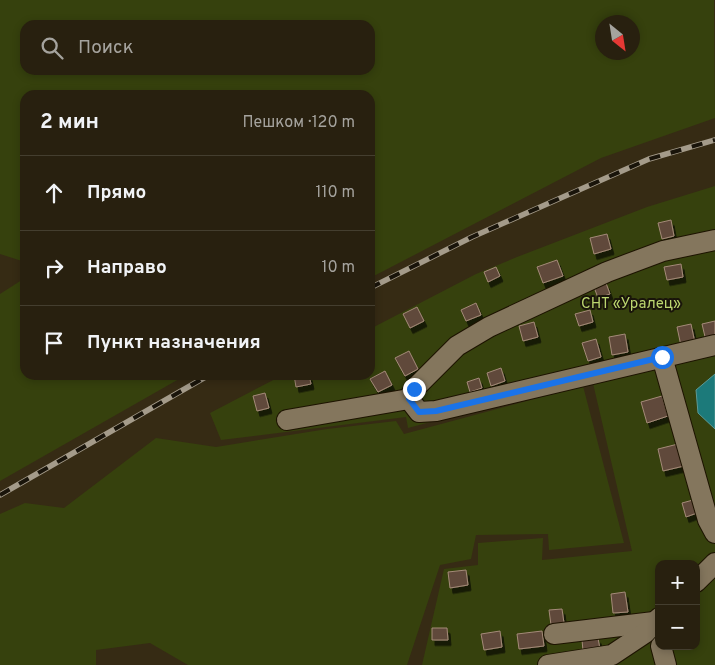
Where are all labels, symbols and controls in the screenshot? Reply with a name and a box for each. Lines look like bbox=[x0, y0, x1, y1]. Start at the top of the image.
north arrow bbox=[595, 15, 640, 60]
search box bbox=[20, 20, 375, 75]
icon: search bbox=[38, 34, 66, 62]
text: Поиск bbox=[78, 36, 134, 60]
text: 2 мин bbox=[40, 109, 99, 136]
text: Пешком · 120 m bbox=[242, 113, 355, 133]
icon: ahead bbox=[40, 179, 68, 207]
text: Прямо bbox=[87, 181, 146, 205]
text: 110 m bbox=[315, 183, 355, 203]
icon: right bbox=[40, 254, 68, 282]
text: Направо bbox=[87, 256, 167, 280]
text: 10 m bbox=[321, 258, 355, 278]
park label: СНТ «Уралец» bbox=[581, 295, 681, 314]
icon: arrive bbox=[40, 329, 68, 357]
text: Пункт назначения bbox=[87, 331, 261, 355]
route start bbox=[651, 346, 674, 369]
route end bbox=[403, 378, 426, 401]
map controls bbox=[655, 560, 700, 650]
button: + bbox=[655, 560, 700, 605]
button: − bbox=[655, 605, 700, 650]

